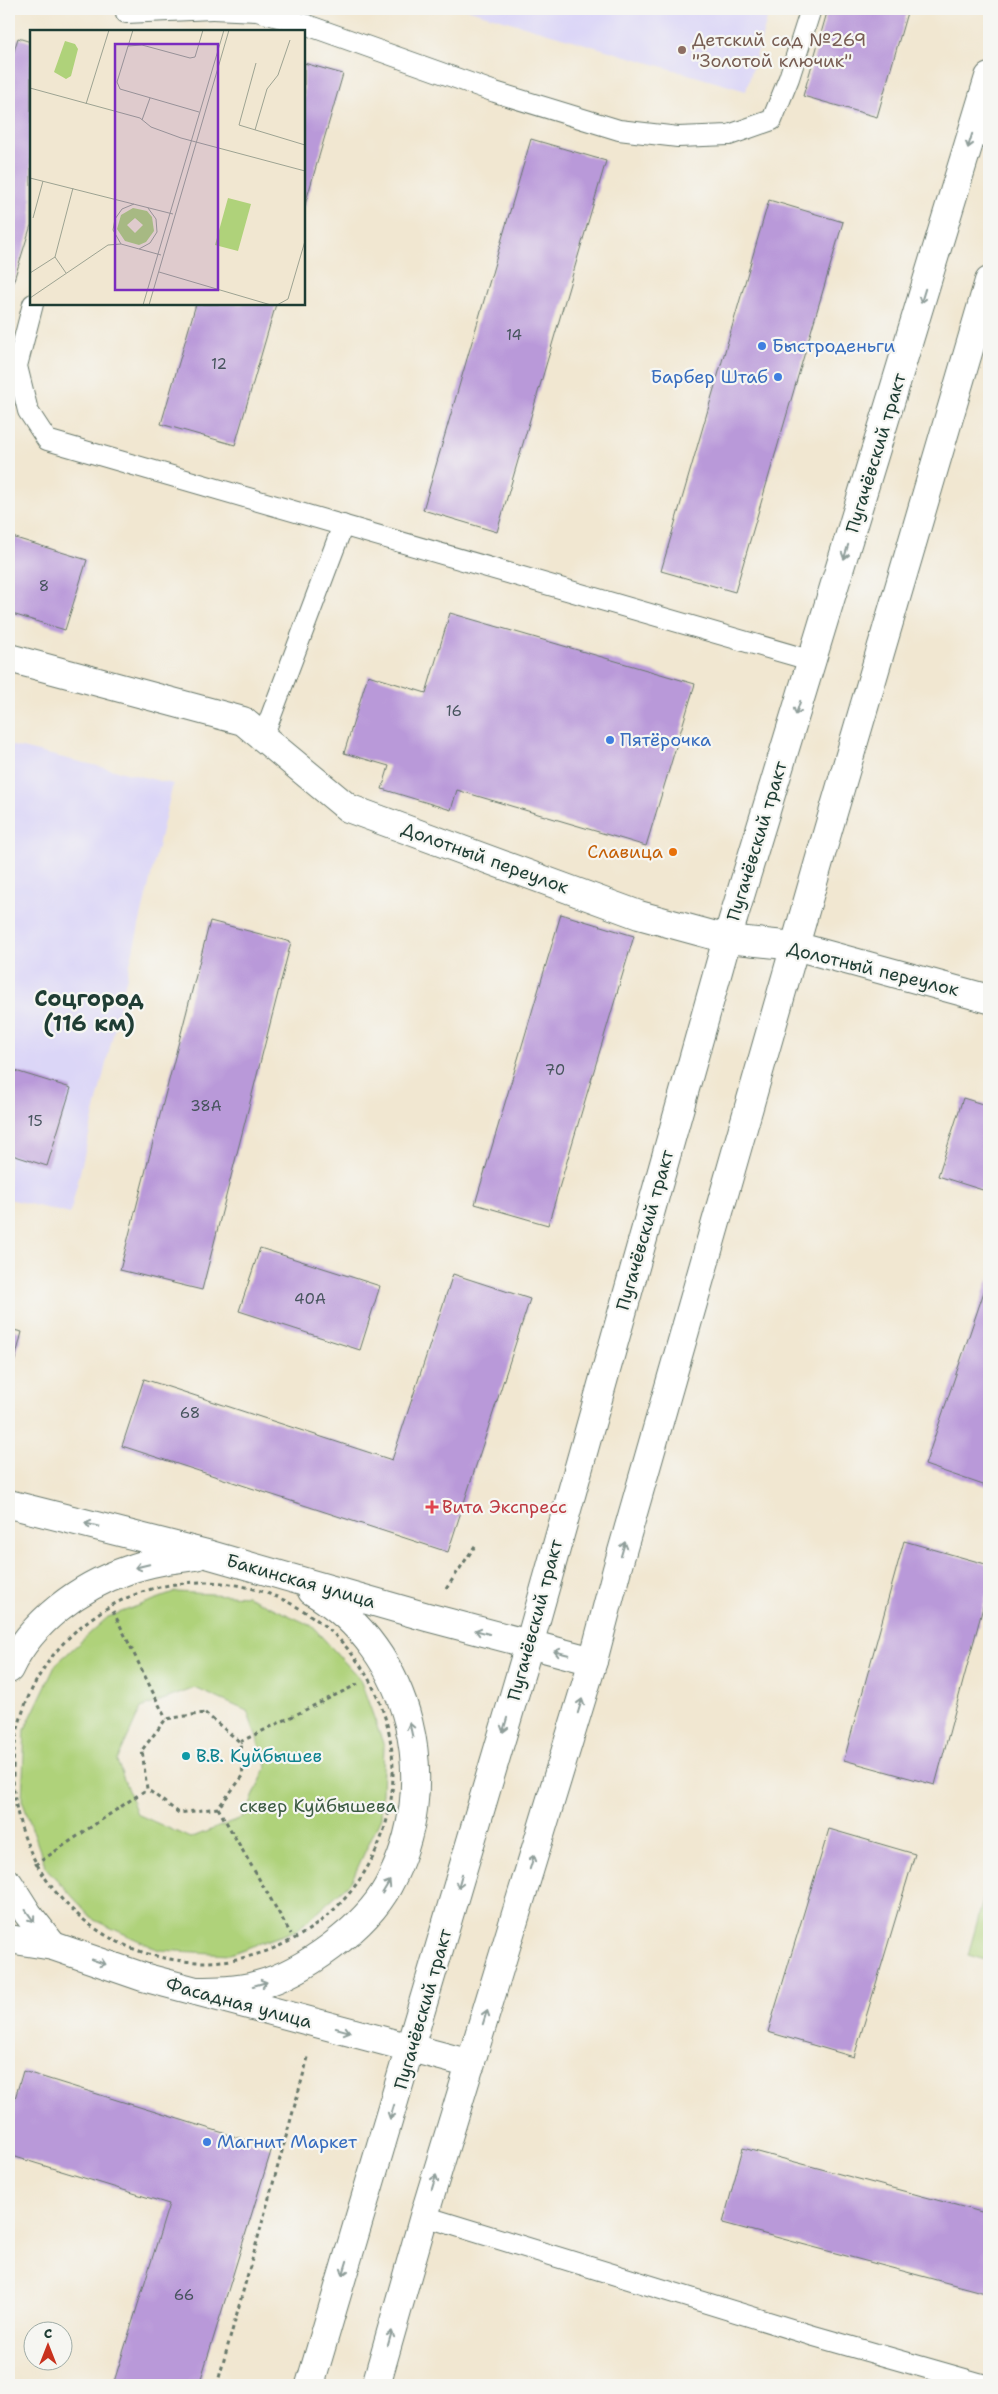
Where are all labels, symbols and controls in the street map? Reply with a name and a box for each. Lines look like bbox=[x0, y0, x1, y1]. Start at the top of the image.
place label: Детский сад №269 "Золотой ключик" bbox=[692, 28, 866, 73]
inset map bbox=[30, 30, 305, 305]
marker: Детский сад №269 "Золотой ключик" bbox=[676, 44, 688, 56]
one-way arrow bbox=[965, 132, 975, 148]
one-way arrow bbox=[918, 288, 928, 304]
house number: 14 bbox=[506, 325, 522, 345]
place label: Быстроденьги bbox=[772, 334, 895, 358]
marker: Быстроденьги bbox=[756, 340, 768, 352]
house number: 12 bbox=[211, 354, 227, 374]
place label: Барбер Штаб bbox=[650, 365, 768, 389]
street label: Пугачёвский тракт bbox=[840, 369, 912, 536]
marker: Барбер Штаб bbox=[772, 371, 784, 383]
one-way arrow bbox=[840, 544, 850, 560]
house number: 8 bbox=[39, 576, 49, 596]
one-way arrow bbox=[793, 699, 802, 715]
house number: 16 bbox=[446, 701, 462, 721]
place label: Пятёрочка bbox=[620, 728, 711, 752]
marker: Пятёрочка bbox=[604, 734, 616, 746]
street label: Пугачёвский тракт bbox=[721, 757, 793, 924]
street label: Долотный переулок bbox=[398, 817, 572, 900]
place label: Славица bbox=[587, 840, 663, 864]
marker: Славица bbox=[667, 846, 679, 858]
street label: Долотный переулок bbox=[785, 936, 962, 1002]
district label: Соцгород (116 км) bbox=[34, 984, 144, 1038]
house number: 70 bbox=[545, 1060, 565, 1080]
house number: 38А bbox=[190, 1096, 222, 1116]
house number: 15 bbox=[27, 1111, 43, 1131]
street label: Пугачёвский тракт bbox=[611, 1146, 680, 1313]
house number: 40А bbox=[294, 1289, 326, 1309]
house number: 68 bbox=[180, 1403, 200, 1423]
place label: Вита Экспресс bbox=[442, 1495, 567, 1519]
marker: Вита Экспресс bbox=[426, 1501, 438, 1513]
one-way arrow bbox=[84, 1520, 100, 1529]
street label: Пугачёвский тракт bbox=[502, 1536, 568, 1703]
one-way arrow bbox=[618, 1542, 628, 1558]
street label: Бакинская улица bbox=[224, 1548, 378, 1614]
one-way arrow bbox=[134, 1562, 150, 1571]
one-way arrow bbox=[474, 1626, 490, 1636]
one-way arrow bbox=[554, 1648, 570, 1657]
one-way arrow bbox=[575, 1698, 585, 1714]
one-way arrow bbox=[500, 1717, 510, 1733]
one-way arrow bbox=[406, 1723, 415, 1739]
place label: В.В. Куйбышев bbox=[196, 1744, 322, 1768]
marker: В.В. Куйбышев bbox=[180, 1750, 192, 1762]
park label: сквер Куйбышева bbox=[239, 1794, 397, 1818]
one-way arrow bbox=[528, 1854, 538, 1870]
one-way arrow bbox=[455, 1873, 464, 1889]
one-way arrow bbox=[382, 1881, 392, 1895]
one-way arrow bbox=[24, 1909, 35, 1922]
street label: Пугачёвский тракт bbox=[389, 1925, 458, 2092]
one-way arrow bbox=[91, 1958, 107, 1967]
street label: Фасадная улица bbox=[163, 1972, 315, 2034]
one-way arrow bbox=[252, 1978, 268, 1988]
one-way arrow bbox=[481, 2009, 491, 2025]
one-way arrow bbox=[335, 2026, 351, 2035]
one-way arrow bbox=[387, 2104, 397, 2120]
place label: Магнит Маркет bbox=[217, 2130, 358, 2154]
marker: Магнит Маркет bbox=[201, 2136, 213, 2148]
one-way arrow bbox=[430, 2174, 440, 2190]
one-way arrow bbox=[340, 2259, 350, 2275]
house number: 66 bbox=[174, 2285, 194, 2305]
north arrow bbox=[22, 2322, 72, 2372]
text: С bbox=[44, 2324, 52, 2342]
one-way arrow bbox=[385, 2331, 395, 2347]

